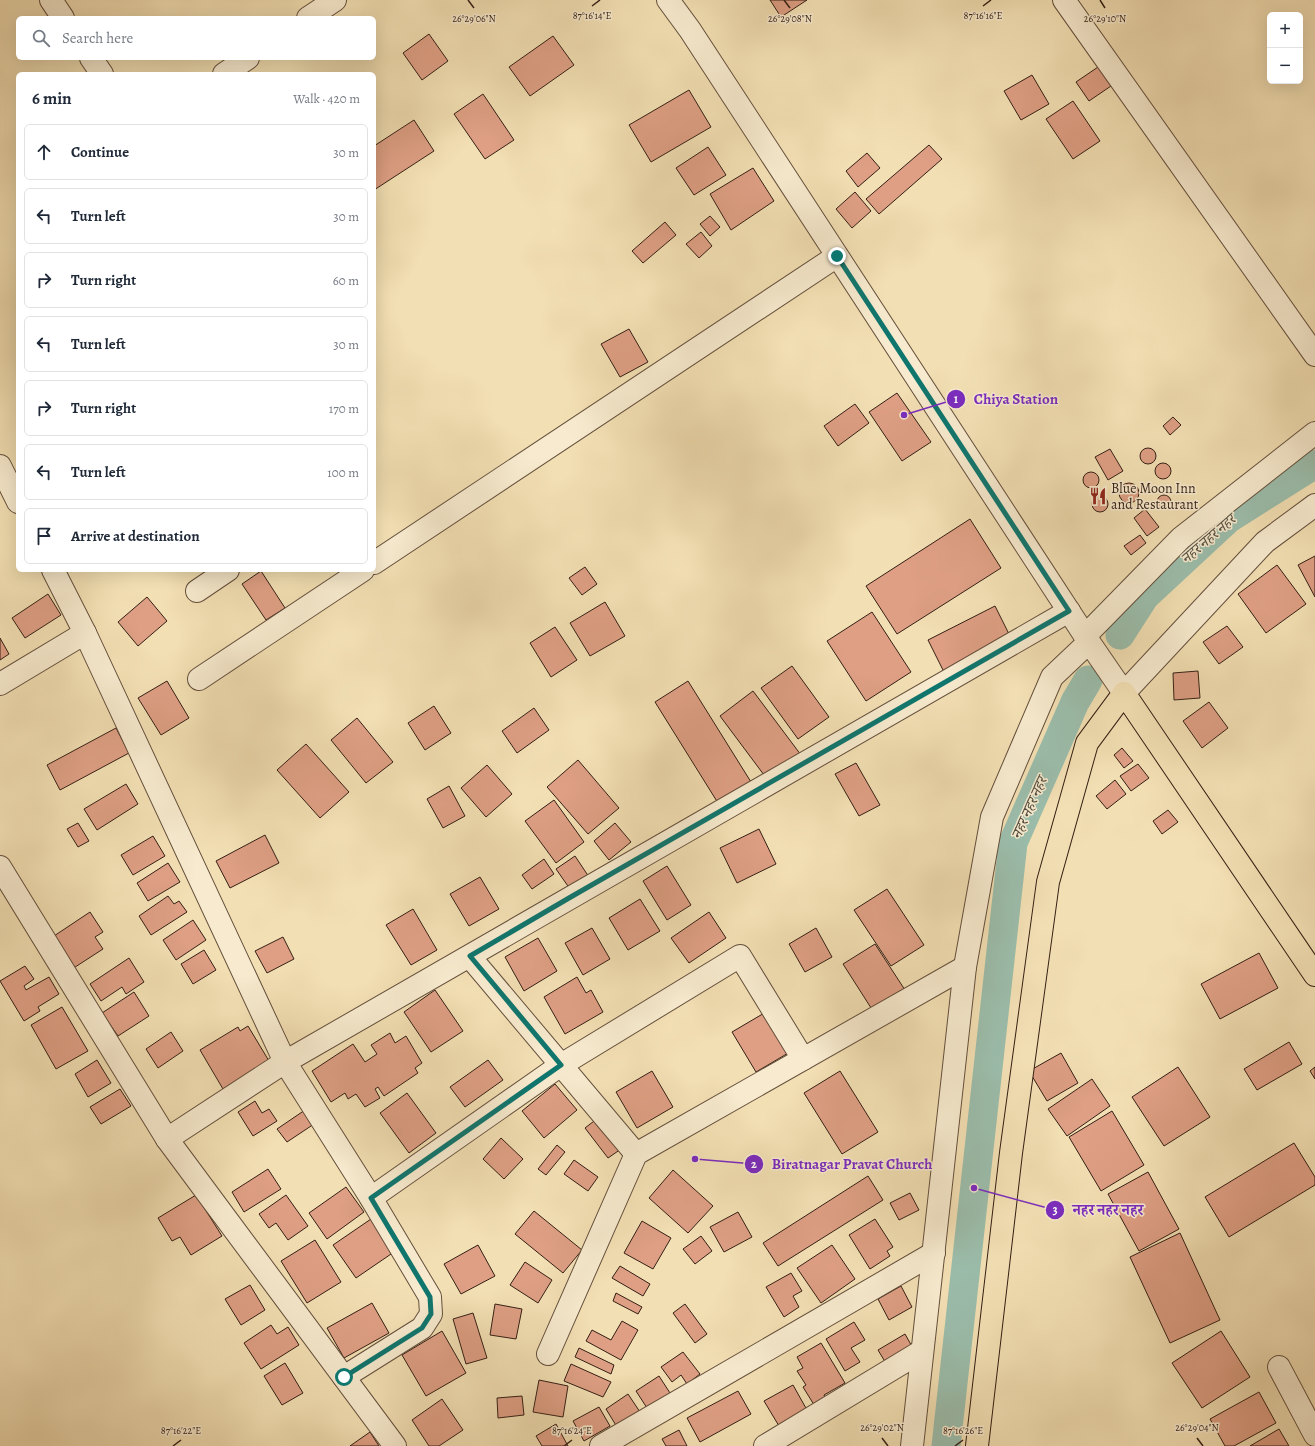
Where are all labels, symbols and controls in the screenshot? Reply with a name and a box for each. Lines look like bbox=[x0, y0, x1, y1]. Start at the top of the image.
text: 87°16'14"E bbox=[573, 9, 611, 22]
text: 87°16'16"E bbox=[964, 9, 1002, 22]
text: 26°29'06"N bbox=[452, 12, 496, 25]
text: 26°29'08"N bbox=[768, 12, 812, 25]
text: 26°29'10"N bbox=[1084, 12, 1126, 25]
map controls bbox=[1267, 12, 1303, 84]
button: + bbox=[1267, 12, 1303, 48]
search box bbox=[16, 16, 376, 60]
icon: search bbox=[30, 27, 52, 49]
text: Search here bbox=[62, 28, 133, 48]
button: − bbox=[1267, 48, 1303, 84]
text: 6 min bbox=[32, 87, 72, 110]
text: Walk · 420 m bbox=[293, 90, 360, 107]
icon: ahead bbox=[33, 141, 55, 163]
text: Continue bbox=[71, 142, 129, 162]
text: 30 m bbox=[333, 144, 359, 161]
icon: left bbox=[33, 205, 55, 227]
text: Turn left bbox=[71, 206, 126, 226]
text: 30 m bbox=[333, 208, 359, 225]
route end bbox=[828, 247, 846, 265]
icon: right bbox=[33, 269, 55, 291]
text: Turn right bbox=[71, 270, 136, 290]
text: 60 m bbox=[333, 272, 359, 289]
icon: left bbox=[33, 333, 55, 355]
text: Turn left bbox=[71, 334, 126, 354]
text: 30 m bbox=[333, 336, 359, 353]
callout: Chiya Station bbox=[946, 385, 1066, 412]
text: Chiya Station bbox=[974, 389, 1059, 409]
text: 1 bbox=[954, 391, 959, 407]
icon: right bbox=[33, 397, 55, 419]
text: Turn right bbox=[71, 398, 136, 418]
text: 170 m bbox=[329, 400, 359, 417]
icon: left bbox=[33, 461, 55, 483]
text: Turn left bbox=[71, 462, 126, 482]
text: 100 m bbox=[327, 464, 359, 481]
place label: Blue Moon Inn and Restaurant bbox=[1111, 479, 1199, 514]
restaurant icon: Blue Moon Inn and Restaurant bbox=[1088, 486, 1108, 506]
water label: नहर नहर नहर bbox=[1176, 508, 1242, 568]
icon: arrive bbox=[33, 525, 55, 547]
text: Arrive at destination bbox=[71, 526, 200, 546]
water label: नहर नहर नहर bbox=[1006, 771, 1053, 842]
callout: Biratnagar Pravat Church bbox=[744, 1151, 940, 1178]
text: Biratnagar Pravat Church bbox=[772, 1154, 932, 1174]
text: 2 bbox=[751, 1156, 757, 1172]
callout: नहर नहर नहर bbox=[1045, 1197, 1152, 1224]
text: नहर नहर नहर bbox=[1072, 1200, 1145, 1220]
text: 3 bbox=[1052, 1202, 1058, 1218]
route start bbox=[335, 1368, 353, 1386]
text: 26°29'02"N bbox=[860, 1421, 904, 1434]
text: 26°29'04"N bbox=[1175, 1421, 1219, 1434]
text: 87°16'22"E bbox=[161, 1424, 201, 1437]
text: 87°16'24"E bbox=[552, 1424, 592, 1437]
text: 87°16'26"E bbox=[943, 1424, 983, 1437]

